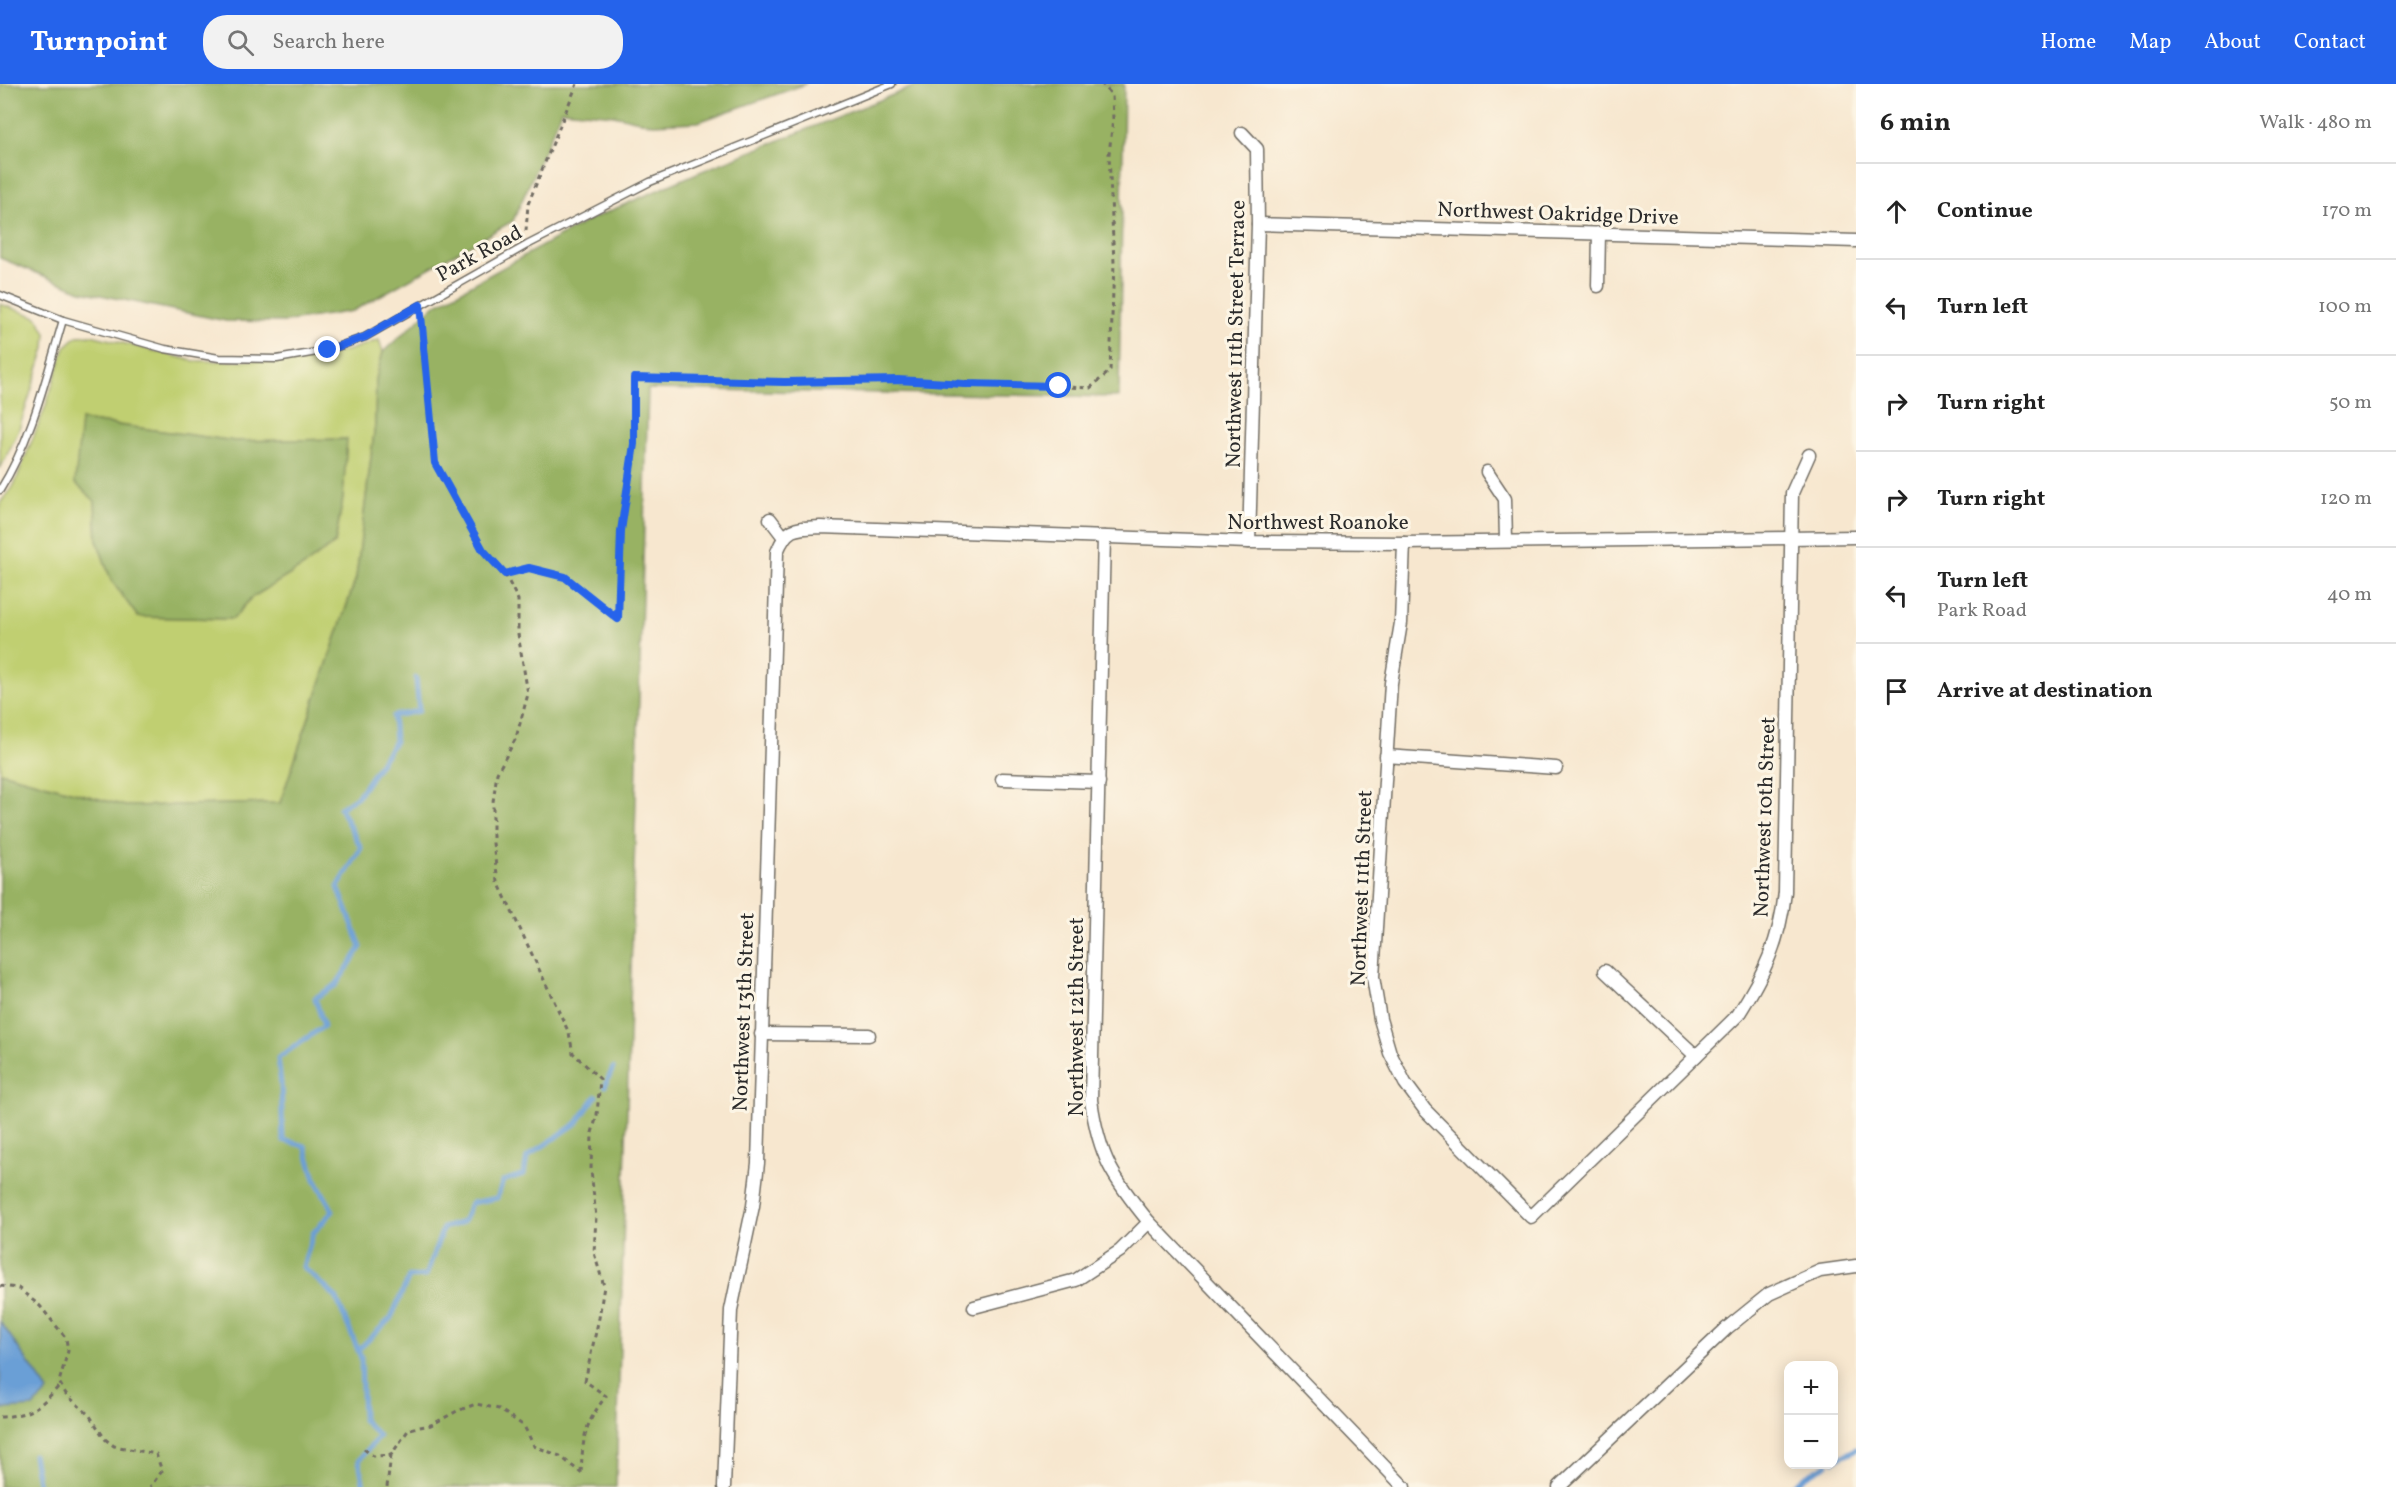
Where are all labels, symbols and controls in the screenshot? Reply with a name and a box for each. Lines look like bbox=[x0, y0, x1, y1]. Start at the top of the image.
search box bbox=[203, 15, 623, 69]
text: Turnpoint bbox=[30, 23, 167, 62]
icon: search bbox=[224, 26, 257, 59]
text: Search here bbox=[272, 27, 385, 58]
text: Home bbox=[2041, 28, 2096, 57]
text: Map bbox=[2129, 28, 2171, 57]
text: About bbox=[2204, 28, 2261, 57]
text: Contact bbox=[2294, 28, 2366, 57]
text: 6 min bbox=[1880, 105, 1951, 141]
text: Walk · 480 m bbox=[2259, 109, 2372, 137]
icon: ahead bbox=[1880, 195, 1913, 228]
street label: Northwest Oakridge Drive bbox=[1437, 196, 1679, 233]
text: Continue bbox=[1937, 196, 2033, 227]
text: 170 m bbox=[2322, 197, 2372, 225]
street label: Northwest 11th Street Terrace bbox=[1220, 200, 1253, 468]
street label: Park Road bbox=[431, 219, 528, 290]
icon: left bbox=[1880, 291, 1913, 324]
text: Turn left bbox=[1937, 292, 2028, 323]
text: 100 m bbox=[2318, 293, 2372, 321]
route end bbox=[314, 336, 340, 362]
route start bbox=[1045, 372, 1071, 398]
icon: right bbox=[1880, 387, 1913, 420]
text: Turn right bbox=[1937, 388, 2045, 419]
text: 50 m bbox=[2329, 389, 2372, 417]
icon: right bbox=[1880, 483, 1913, 516]
text: Turn right bbox=[1937, 484, 2045, 515]
text: 120 m bbox=[2320, 485, 2372, 513]
street label: Northwest Roanoke bbox=[1227, 509, 1409, 538]
text: Turn left bbox=[1937, 566, 2028, 597]
icon: left bbox=[1880, 579, 1913, 612]
text: 40 m bbox=[2327, 581, 2372, 609]
text: Park Road bbox=[1937, 597, 2027, 625]
icon: arrive bbox=[1880, 675, 1913, 708]
text: Arrive at destination bbox=[1937, 676, 2153, 707]
street label: Northwest 10th Street bbox=[1747, 716, 1783, 918]
street label: Northwest 11th Street bbox=[1345, 789, 1380, 987]
street label: Northwest 13th Street bbox=[727, 912, 762, 1112]
street label: Northwest 12th Street bbox=[1063, 917, 1092, 1117]
map controls bbox=[1784, 1361, 1838, 1469]
button: + bbox=[1784, 1361, 1838, 1415]
button: − bbox=[1784, 1415, 1838, 1469]

